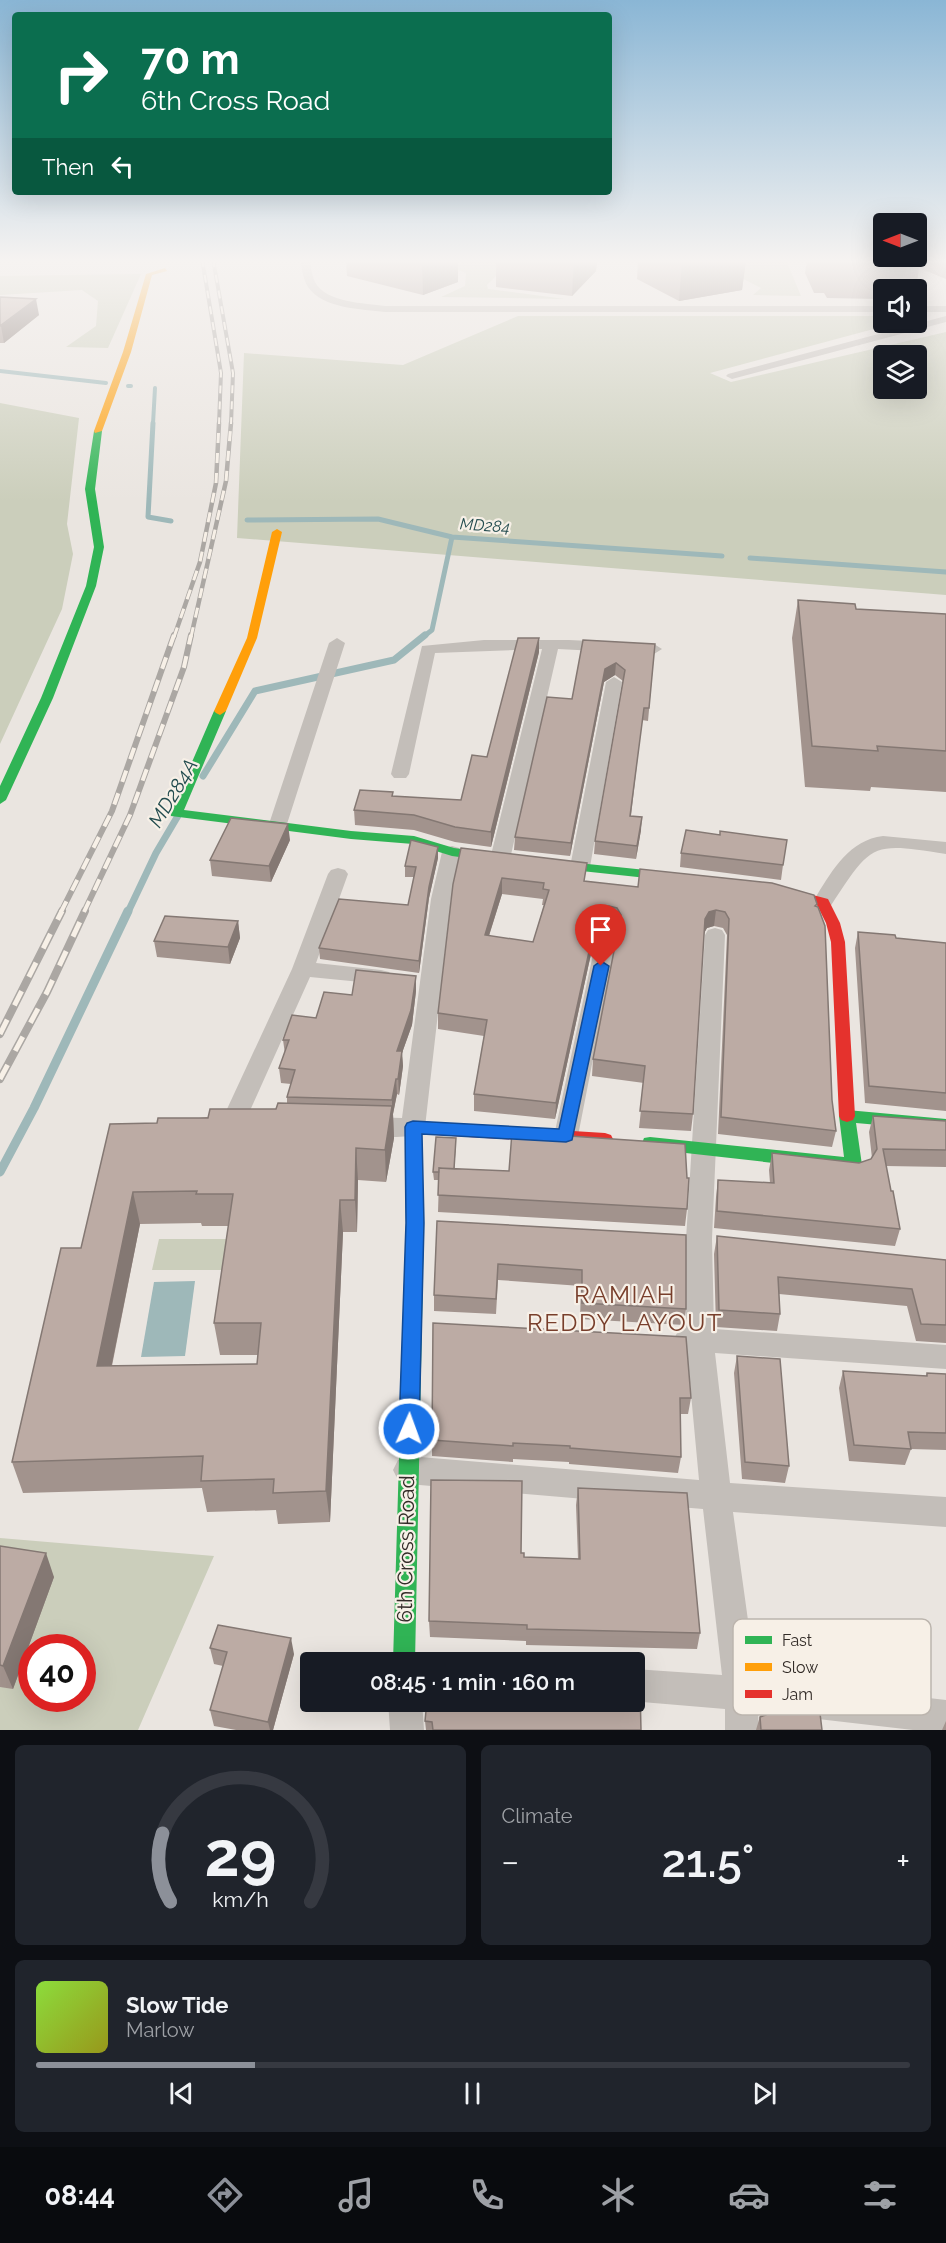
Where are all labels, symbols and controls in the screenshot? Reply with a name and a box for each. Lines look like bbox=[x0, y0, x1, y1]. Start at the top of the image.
text: 70 m bbox=[141, 35, 240, 84]
icon: right bbox=[42, 36, 120, 114]
text: 6th Cross Road bbox=[141, 85, 330, 116]
icon: left bbox=[106, 150, 139, 183]
text: Then bbox=[42, 154, 94, 180]
north arrow bbox=[873, 213, 927, 267]
map controls bbox=[873, 213, 927, 399]
button: sound bbox=[873, 279, 927, 333]
button: layers bbox=[873, 345, 927, 399]
water label: MD284 bbox=[459, 514, 511, 537]
water label: MD284A bbox=[143, 754, 203, 832]
pin bbox=[575, 904, 626, 966]
icon: arrive bbox=[584, 913, 617, 946]
district label: RAMIAH REDDY LAYOUT bbox=[527, 1280, 723, 1337]
position arrow bbox=[377, 1397, 441, 1461]
street label: 6th Cross Road bbox=[392, 1475, 419, 1623]
legend bbox=[733, 1619, 931, 1715]
text: Fast bbox=[782, 1631, 813, 1650]
speed limit sign: 40 bbox=[18, 1634, 96, 1712]
text: Slow bbox=[782, 1658, 818, 1677]
text: 08:45 · 1 min · 160 m bbox=[370, 1669, 575, 1695]
text: Jam bbox=[782, 1685, 813, 1704]
text: Climate bbox=[502, 1804, 573, 1828]
text: 29 bbox=[204, 1817, 276, 1891]
text: 21.5° bbox=[661, 1835, 754, 1888]
text: − bbox=[502, 1842, 519, 1881]
text: + bbox=[896, 1842, 910, 1881]
text: km/h bbox=[212, 1887, 269, 1912]
text: Slow Tide bbox=[126, 1992, 228, 2018]
text: Marlow bbox=[126, 2018, 195, 2042]
icon: previous bbox=[165, 2077, 198, 2110]
icon: pause bbox=[456, 2077, 489, 2110]
icon: next bbox=[748, 2077, 781, 2110]
icon: directions bbox=[204, 2174, 246, 2216]
icon: music bbox=[335, 2174, 377, 2216]
icon: phone bbox=[466, 2174, 508, 2216]
icon: climate bbox=[597, 2174, 639, 2216]
icon: car bbox=[728, 2174, 770, 2216]
icon: filters bbox=[859, 2174, 901, 2216]
text: 08:44 bbox=[45, 2180, 115, 2211]

